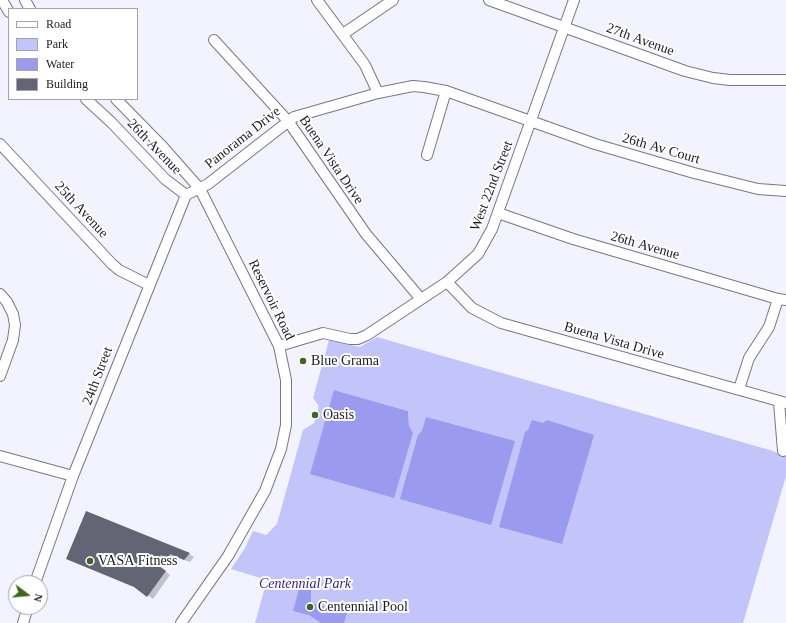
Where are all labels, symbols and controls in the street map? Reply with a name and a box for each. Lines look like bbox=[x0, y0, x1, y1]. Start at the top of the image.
legend bbox=[8, 8, 138, 100]
text: Road bbox=[46, 17, 71, 31]
street label: 27th Avenue bbox=[604, 20, 676, 60]
text: Park bbox=[46, 37, 68, 51]
text: Water bbox=[46, 57, 74, 71]
text: Building bbox=[46, 77, 88, 91]
street label: Panorama Drive bbox=[202, 103, 284, 173]
street label: Buena Vista Drive bbox=[295, 112, 367, 208]
street label: 26th Avenue bbox=[123, 116, 185, 178]
street label: 26th Av Court bbox=[620, 130, 702, 168]
street label: West 22nd Street bbox=[467, 139, 517, 233]
street label: 25th Avenue bbox=[51, 178, 111, 242]
street label: 26th Avenue bbox=[609, 228, 681, 264]
street label: Reservoir Road bbox=[244, 257, 298, 343]
street label: Buena Vista Drive bbox=[562, 319, 666, 363]
street label: 24th Street bbox=[79, 344, 117, 408]
place label: Blue Grama bbox=[311, 353, 379, 369]
marker: Blue Grama bbox=[298, 356, 308, 366]
place label: Oasis bbox=[323, 407, 354, 423]
marker: Oasis bbox=[310, 410, 320, 420]
place label: VASA Fitness bbox=[98, 553, 177, 569]
marker: VASA Fitness bbox=[85, 556, 95, 566]
north arrow bbox=[8, 575, 48, 615]
park label: Centennial Park bbox=[259, 576, 351, 592]
text: N bbox=[32, 593, 45, 604]
place label: Centennial Pool bbox=[318, 599, 408, 615]
marker: Centennial Pool bbox=[305, 602, 315, 612]

